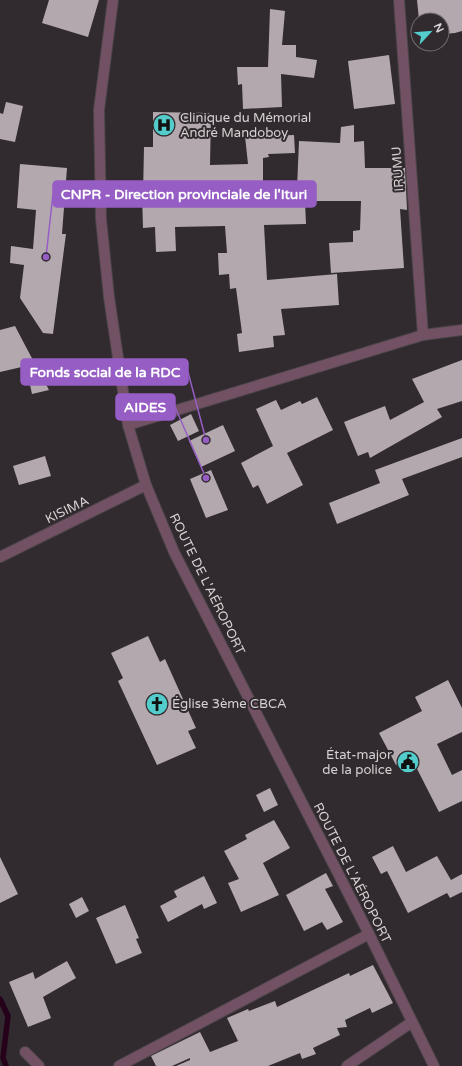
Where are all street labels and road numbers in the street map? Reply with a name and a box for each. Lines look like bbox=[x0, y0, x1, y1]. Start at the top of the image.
street label: IRUMU bbox=[388, 146, 408, 192]
street label: KISIMA bbox=[43, 493, 92, 527]
street label: ROUTE DE L'AÉROPORT bbox=[166, 511, 248, 657]
street label: ROUTE DE L'AÉROPORT bbox=[310, 800, 394, 946]

